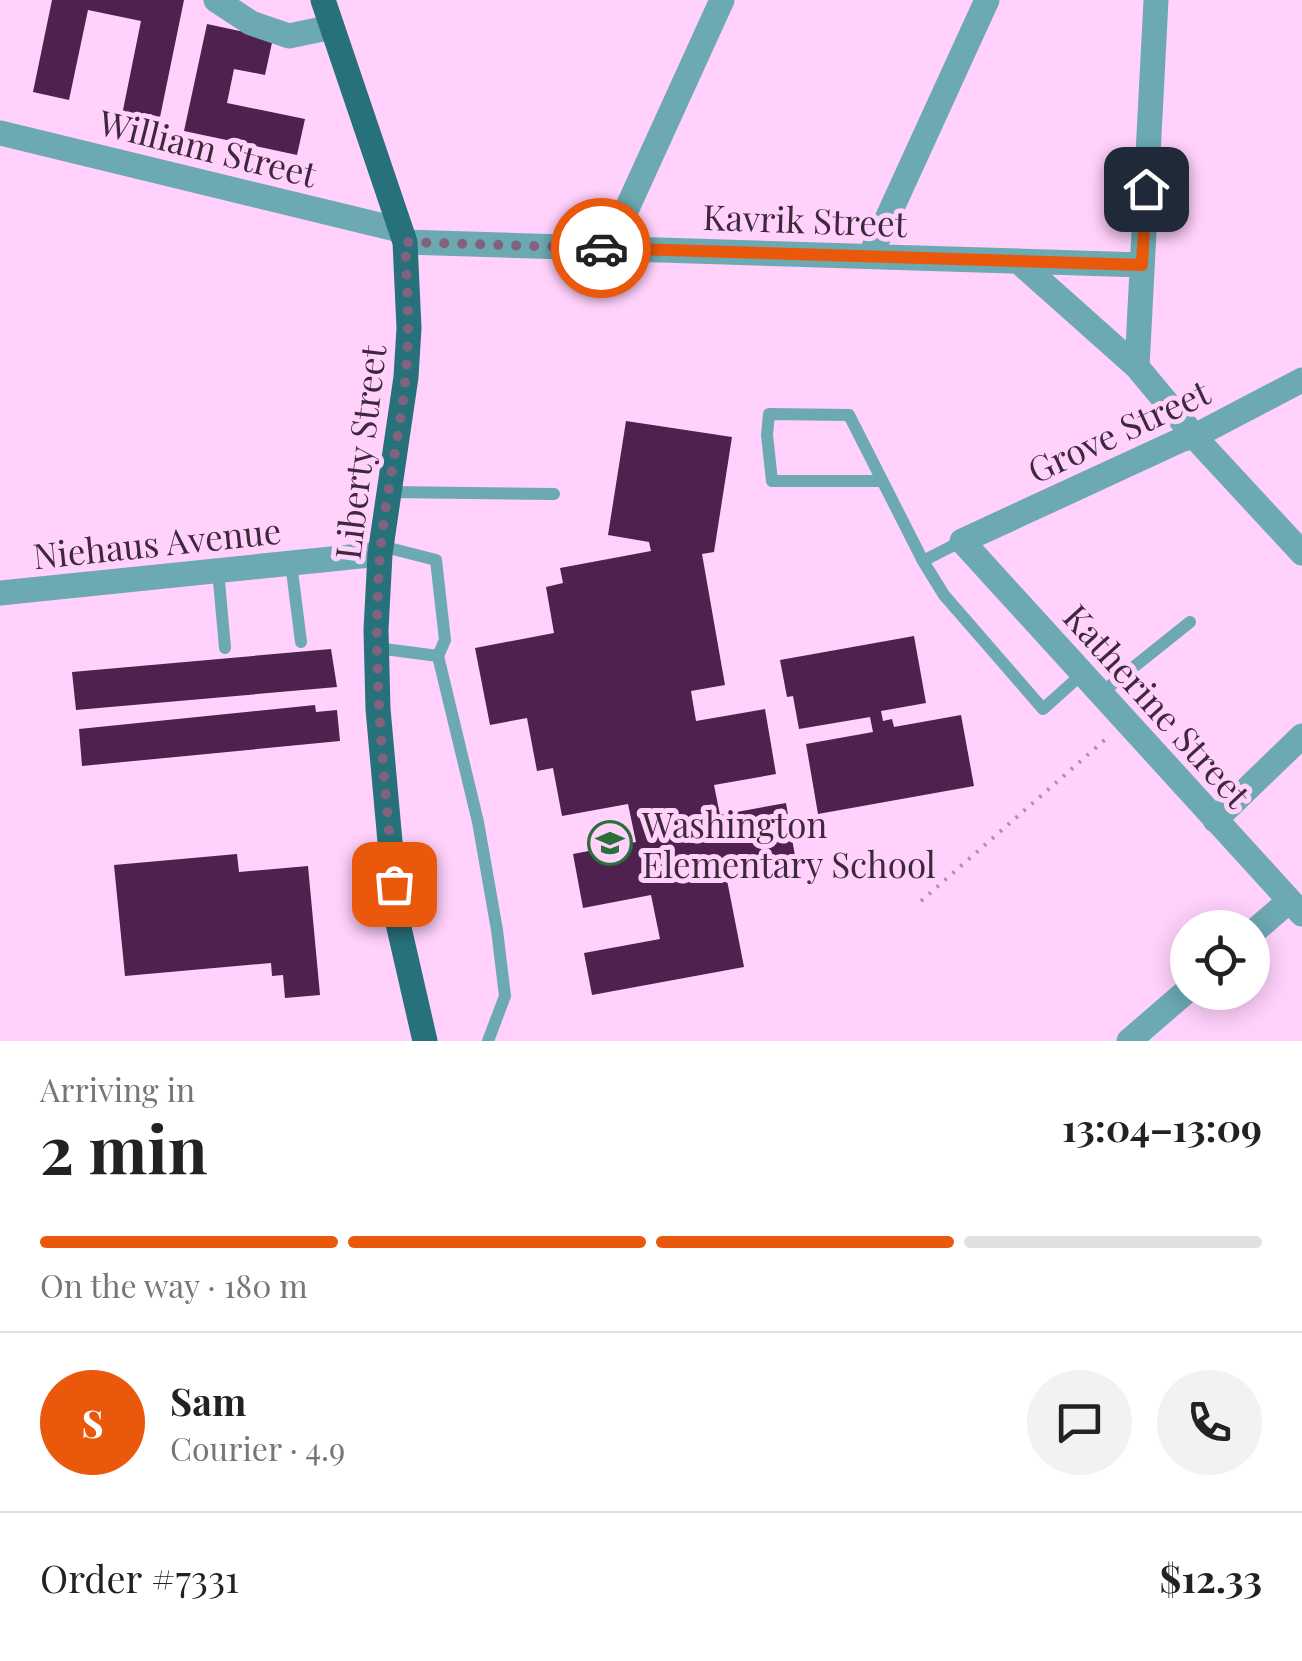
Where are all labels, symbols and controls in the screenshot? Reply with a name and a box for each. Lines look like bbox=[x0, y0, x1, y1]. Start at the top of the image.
street label: William Street bbox=[93, 97, 322, 197]
pin bbox=[1104, 147, 1189, 232]
icon: home bbox=[1119, 162, 1174, 217]
street label: Kavrik Street bbox=[702, 192, 909, 246]
courier bbox=[551, 198, 651, 298]
icon: car bbox=[574, 221, 629, 276]
street label: Liberty Street bbox=[323, 342, 396, 562]
street label: Grove Street bbox=[1019, 367, 1217, 493]
street label: Niehaus Avenue bbox=[31, 506, 283, 578]
street label: Katherine Street bbox=[1054, 593, 1262, 817]
place label: Washington Elementary School bbox=[641, 800, 936, 887]
school or university icon: Washington Elementary School bbox=[587, 820, 633, 866]
pin bbox=[352, 842, 437, 927]
icon: bag bbox=[367, 857, 422, 912]
map controls bbox=[1170, 910, 1270, 1010]
button: locate bbox=[1170, 910, 1270, 1010]
text: Arriving in bbox=[40, 1067, 195, 1110]
text: 13:04–13:09 bbox=[1062, 1101, 1262, 1152]
text: 2 min bbox=[40, 1104, 208, 1190]
text: On the way · 180 m bbox=[40, 1263, 308, 1306]
button: chat bbox=[1027, 1370, 1132, 1475]
button: phone bbox=[1157, 1370, 1262, 1475]
text: Sam bbox=[170, 1375, 246, 1426]
text: S bbox=[81, 1397, 104, 1448]
text: Courier · 4.9 bbox=[170, 1426, 345, 1469]
text: Order #7331 bbox=[40, 1552, 239, 1603]
text: $12.33 bbox=[1160, 1552, 1262, 1603]

